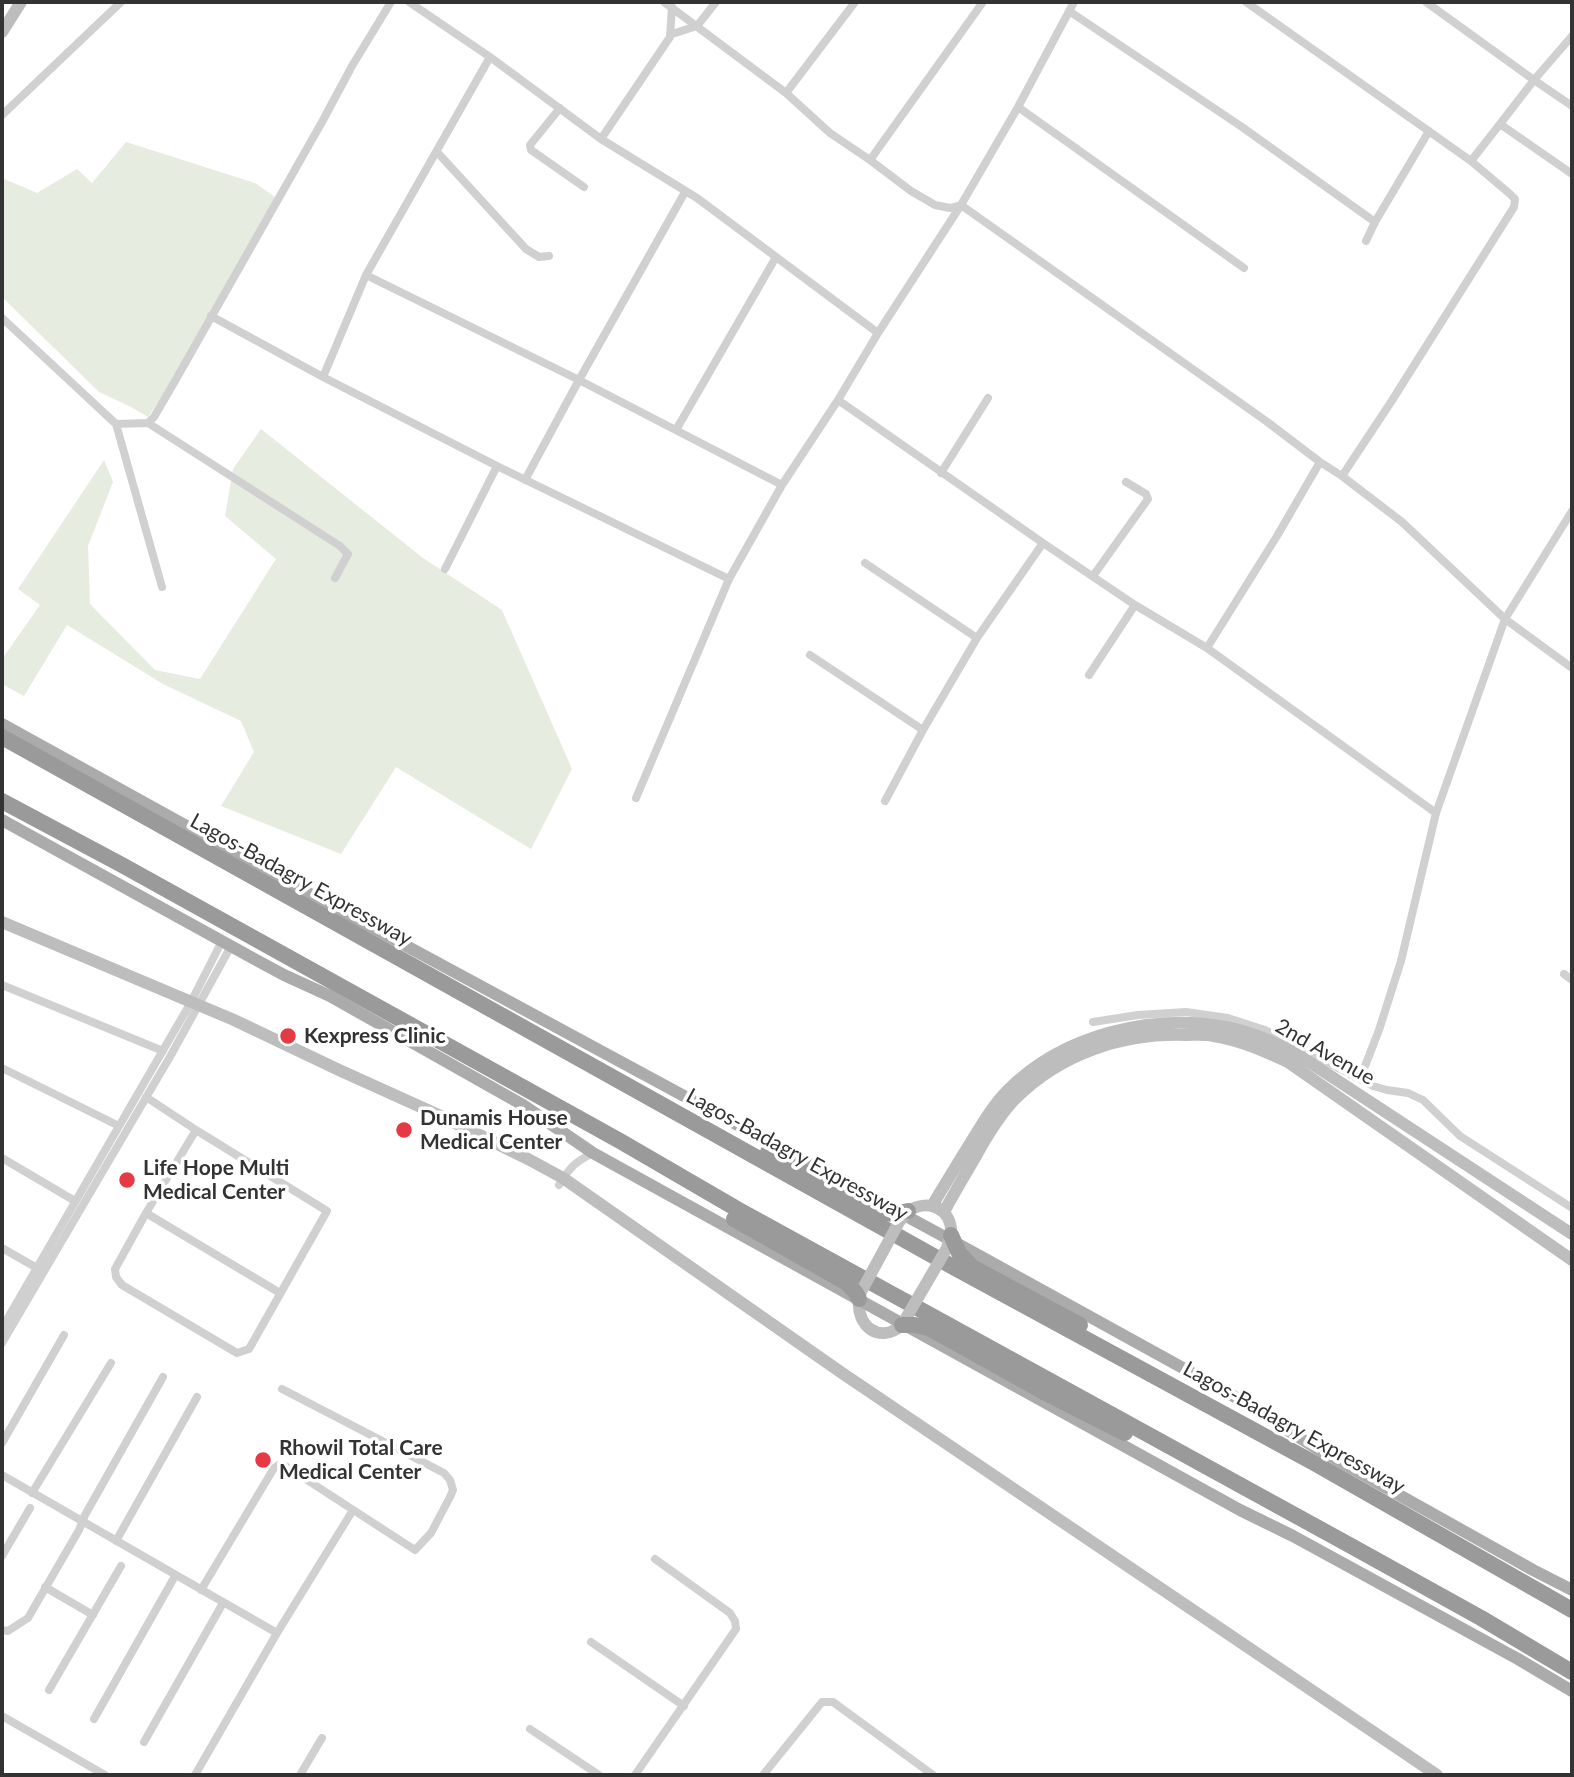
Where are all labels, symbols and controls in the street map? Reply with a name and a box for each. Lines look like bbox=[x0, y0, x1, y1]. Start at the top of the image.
street label: Lagos-Badagry Expressway bbox=[186, 808, 416, 952]
street label: 2nd Avenue bbox=[1271, 1013, 1379, 1091]
place label: Kexpress Clinic bbox=[304, 1023, 446, 1049]
marker: Kexpress Clinic bbox=[278, 1026, 298, 1046]
street label: Lagos-Badagry Expressway bbox=[682, 1083, 912, 1227]
place label: Dunamis House Medical Center bbox=[420, 1105, 568, 1155]
marker: Dunamis House Medical Center bbox=[394, 1120, 414, 1140]
place label: Life Hope Multi Medical Center bbox=[143, 1155, 289, 1205]
marker: Life Hope Multi Medical Center bbox=[117, 1170, 137, 1190]
street label: Lagos-Badagry Expressway bbox=[1179, 1356, 1409, 1500]
place label: Rhowil Total Care Medical Center bbox=[279, 1435, 443, 1485]
marker: Rhowil Total Care Medical Center bbox=[253, 1450, 273, 1470]

